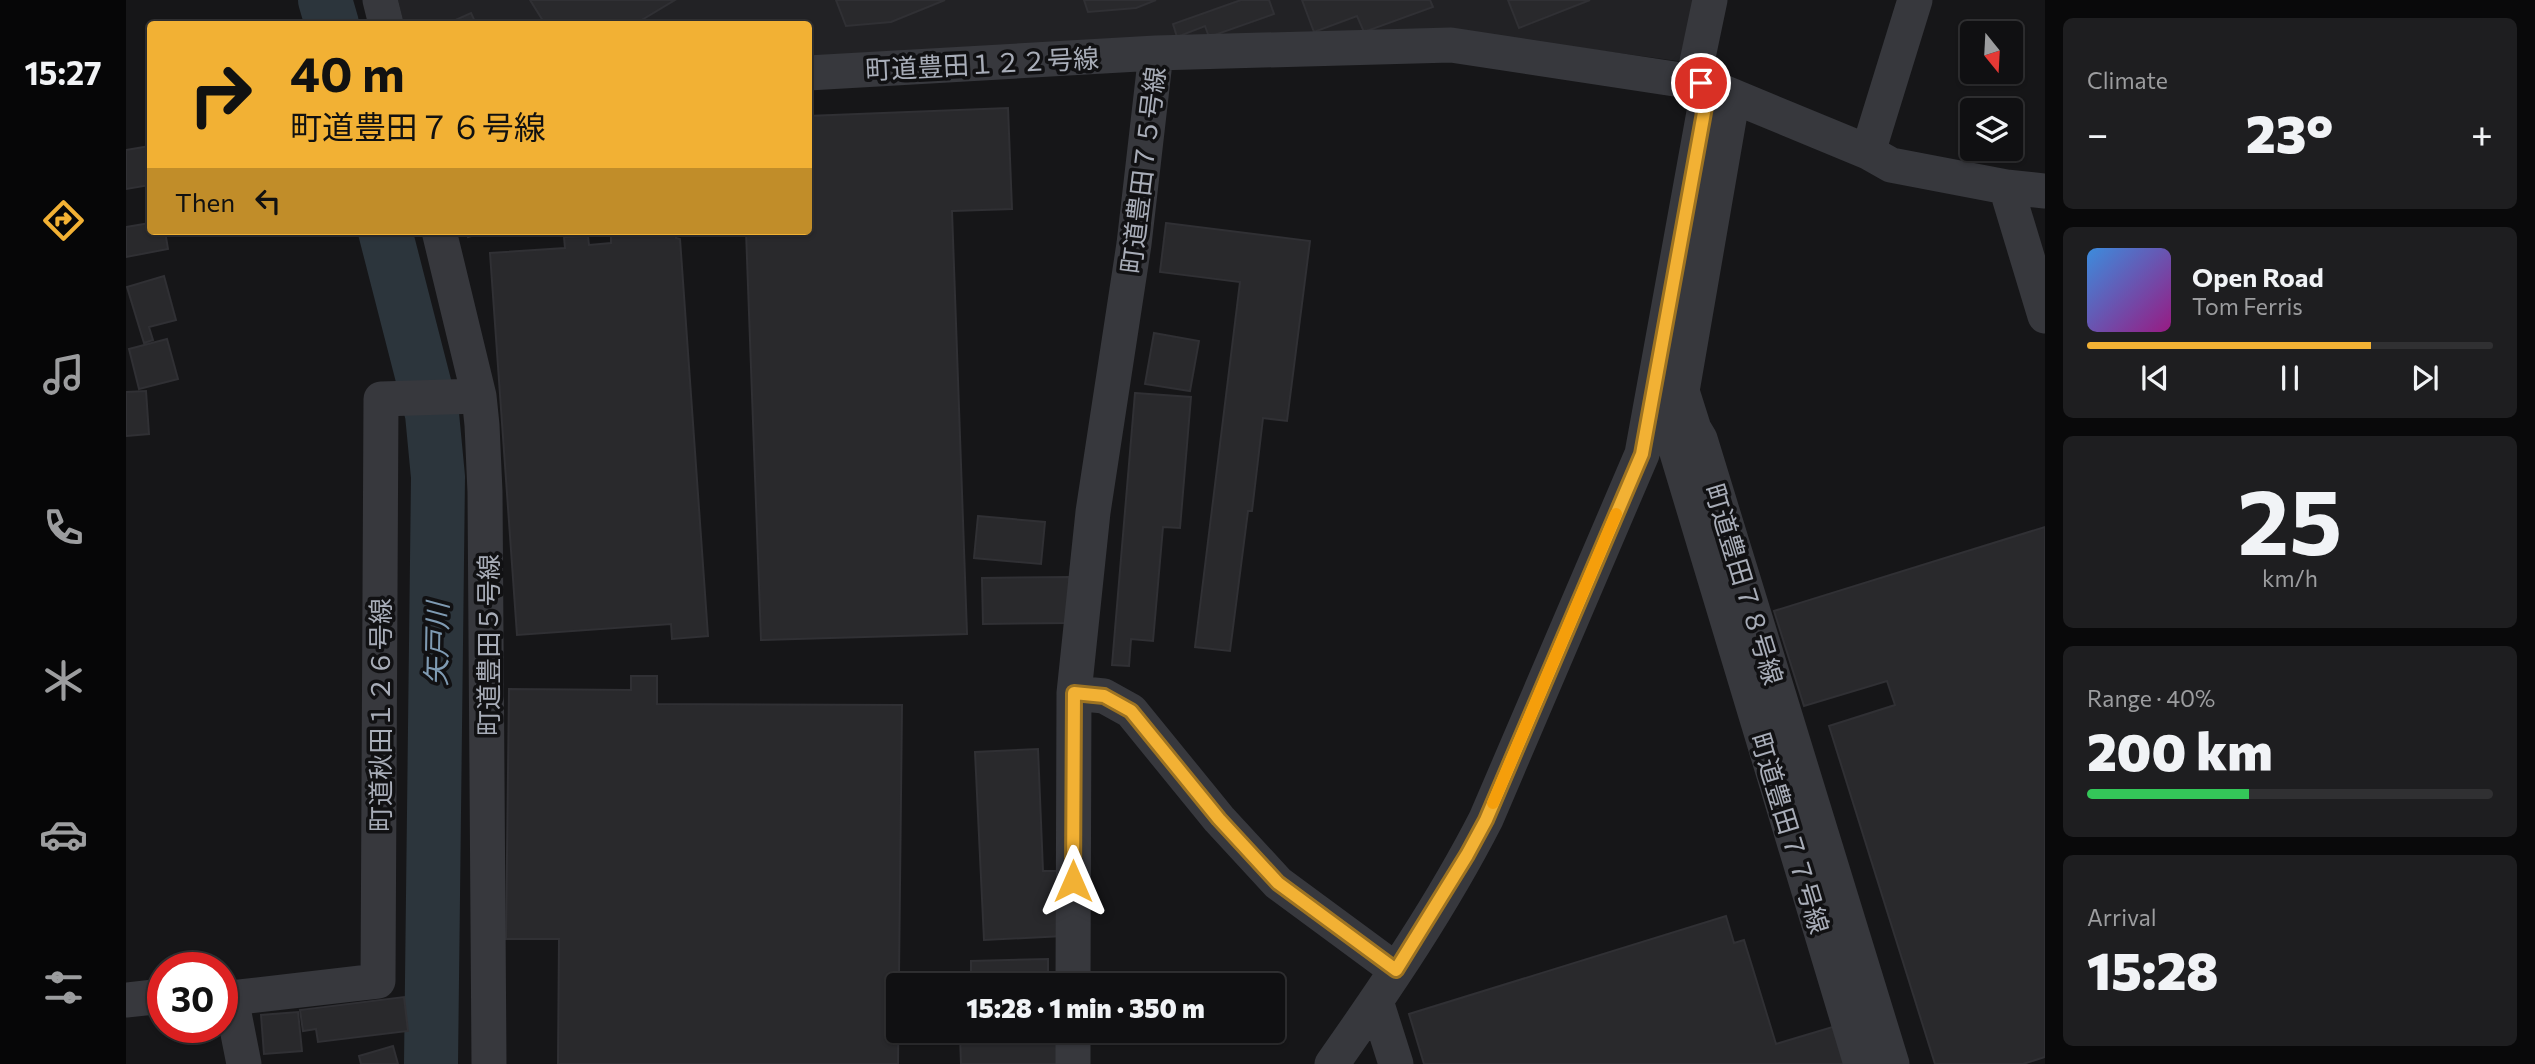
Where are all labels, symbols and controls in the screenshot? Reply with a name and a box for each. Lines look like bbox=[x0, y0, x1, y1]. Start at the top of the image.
north arrow bbox=[1960, 21, 2023, 84]
map controls bbox=[1960, 21, 2023, 161]
street label: 町道豊田１２２号線 bbox=[864, 41, 1100, 85]
text: 40 m bbox=[290, 42, 405, 102]
icon: right bbox=[175, 49, 266, 140]
text: 15:27 bbox=[24, 52, 102, 92]
pin bbox=[1671, 53, 1731, 113]
icon: arrive bbox=[1682, 64, 1720, 102]
street label: 町道豊田７５号線 bbox=[1114, 65, 1170, 275]
text: Climate bbox=[2087, 66, 2168, 94]
button: layers bbox=[1960, 98, 2023, 161]
text: 23° bbox=[2246, 100, 2333, 164]
text: 町道豊田７６号線 bbox=[290, 106, 546, 146]
text: − bbox=[2087, 109, 2109, 156]
text: + bbox=[2471, 109, 2493, 156]
icon: left bbox=[249, 182, 287, 220]
text: Then bbox=[175, 186, 235, 217]
icon: directions bbox=[39, 196, 88, 245]
text: Open Road bbox=[2192, 261, 2324, 292]
text: Tom Ferris bbox=[2192, 292, 2303, 320]
icon: music bbox=[39, 350, 88, 399]
icon: previous bbox=[2136, 359, 2174, 397]
icon: pause bbox=[2271, 359, 2309, 397]
icon: next bbox=[2406, 359, 2444, 397]
text: 25 bbox=[2238, 462, 2342, 574]
street label: 町道豊田７８号線 bbox=[1700, 480, 1790, 688]
icon: phone bbox=[39, 503, 88, 552]
street label: 町道豊田５号線 bbox=[472, 554, 503, 736]
text: km/h bbox=[2262, 564, 2318, 592]
street label: 町道秋田１２６号線 bbox=[364, 598, 395, 832]
water label: 矢戸川 bbox=[418, 599, 454, 686]
icon: climate bbox=[39, 656, 88, 705]
text: Range · 40% bbox=[2087, 684, 2215, 712]
text: 200 km bbox=[2087, 718, 2273, 782]
street label: 町道豊田７７号線 bbox=[1746, 729, 1836, 937]
icon: car bbox=[39, 810, 88, 859]
position arrow bbox=[1036, 844, 1110, 918]
text: Arrival bbox=[2087, 903, 2157, 931]
text: 15:28 bbox=[2087, 937, 2219, 1001]
speed limit sign: 30 bbox=[147, 952, 238, 1043]
icon: filters bbox=[39, 963, 88, 1012]
text: 15:28 · 1 min · 350 m bbox=[966, 992, 1205, 1023]

